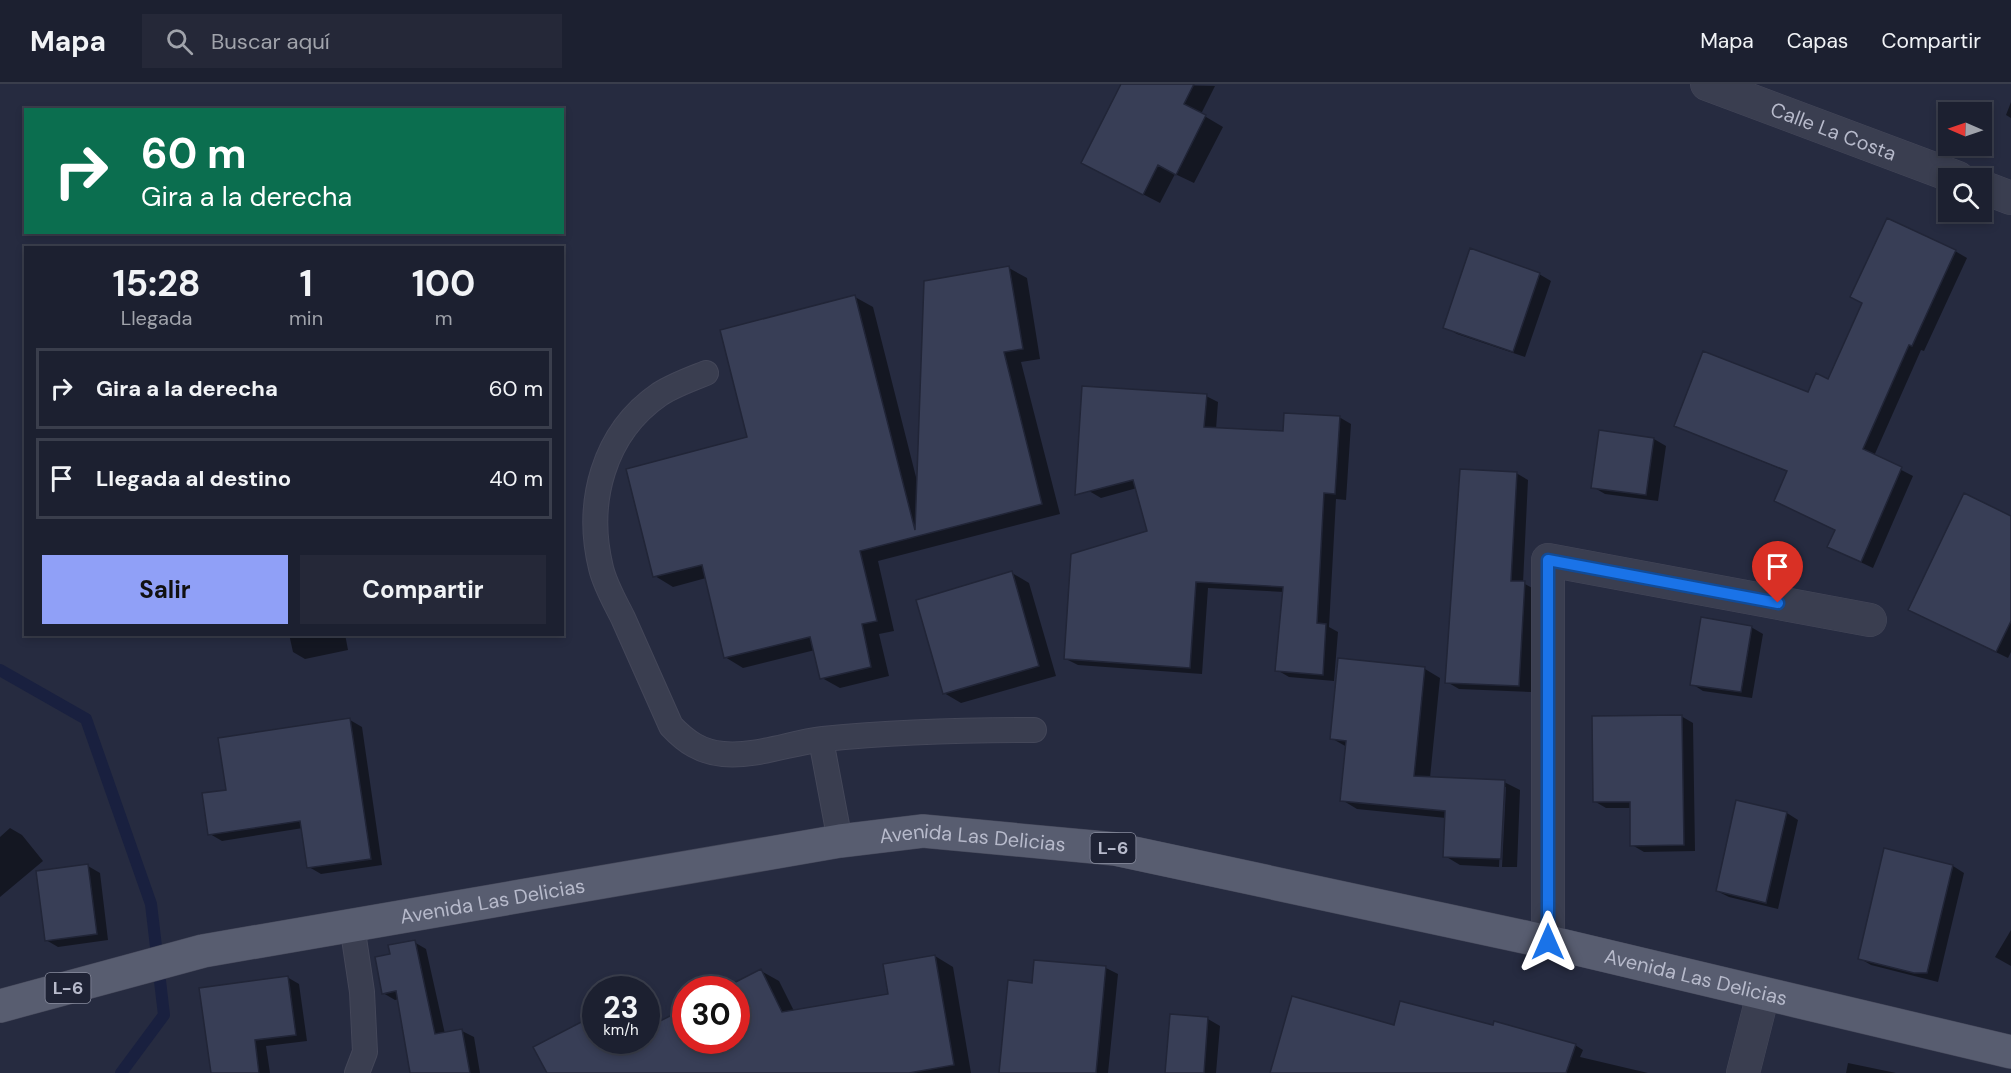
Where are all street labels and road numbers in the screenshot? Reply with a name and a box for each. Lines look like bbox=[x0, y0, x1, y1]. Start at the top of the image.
street label: Calle La Costa bbox=[1767, 96, 1900, 167]
street label: Avenida Las Delicias bbox=[878, 818, 1067, 857]
road number: L-6 bbox=[1090, 833, 1136, 863]
street label: Avenida Las Delicias bbox=[398, 872, 587, 930]
street label: Avenida Las Delicias bbox=[1602, 943, 1790, 1011]
road number: L-6 bbox=[46, 973, 90, 1003]

